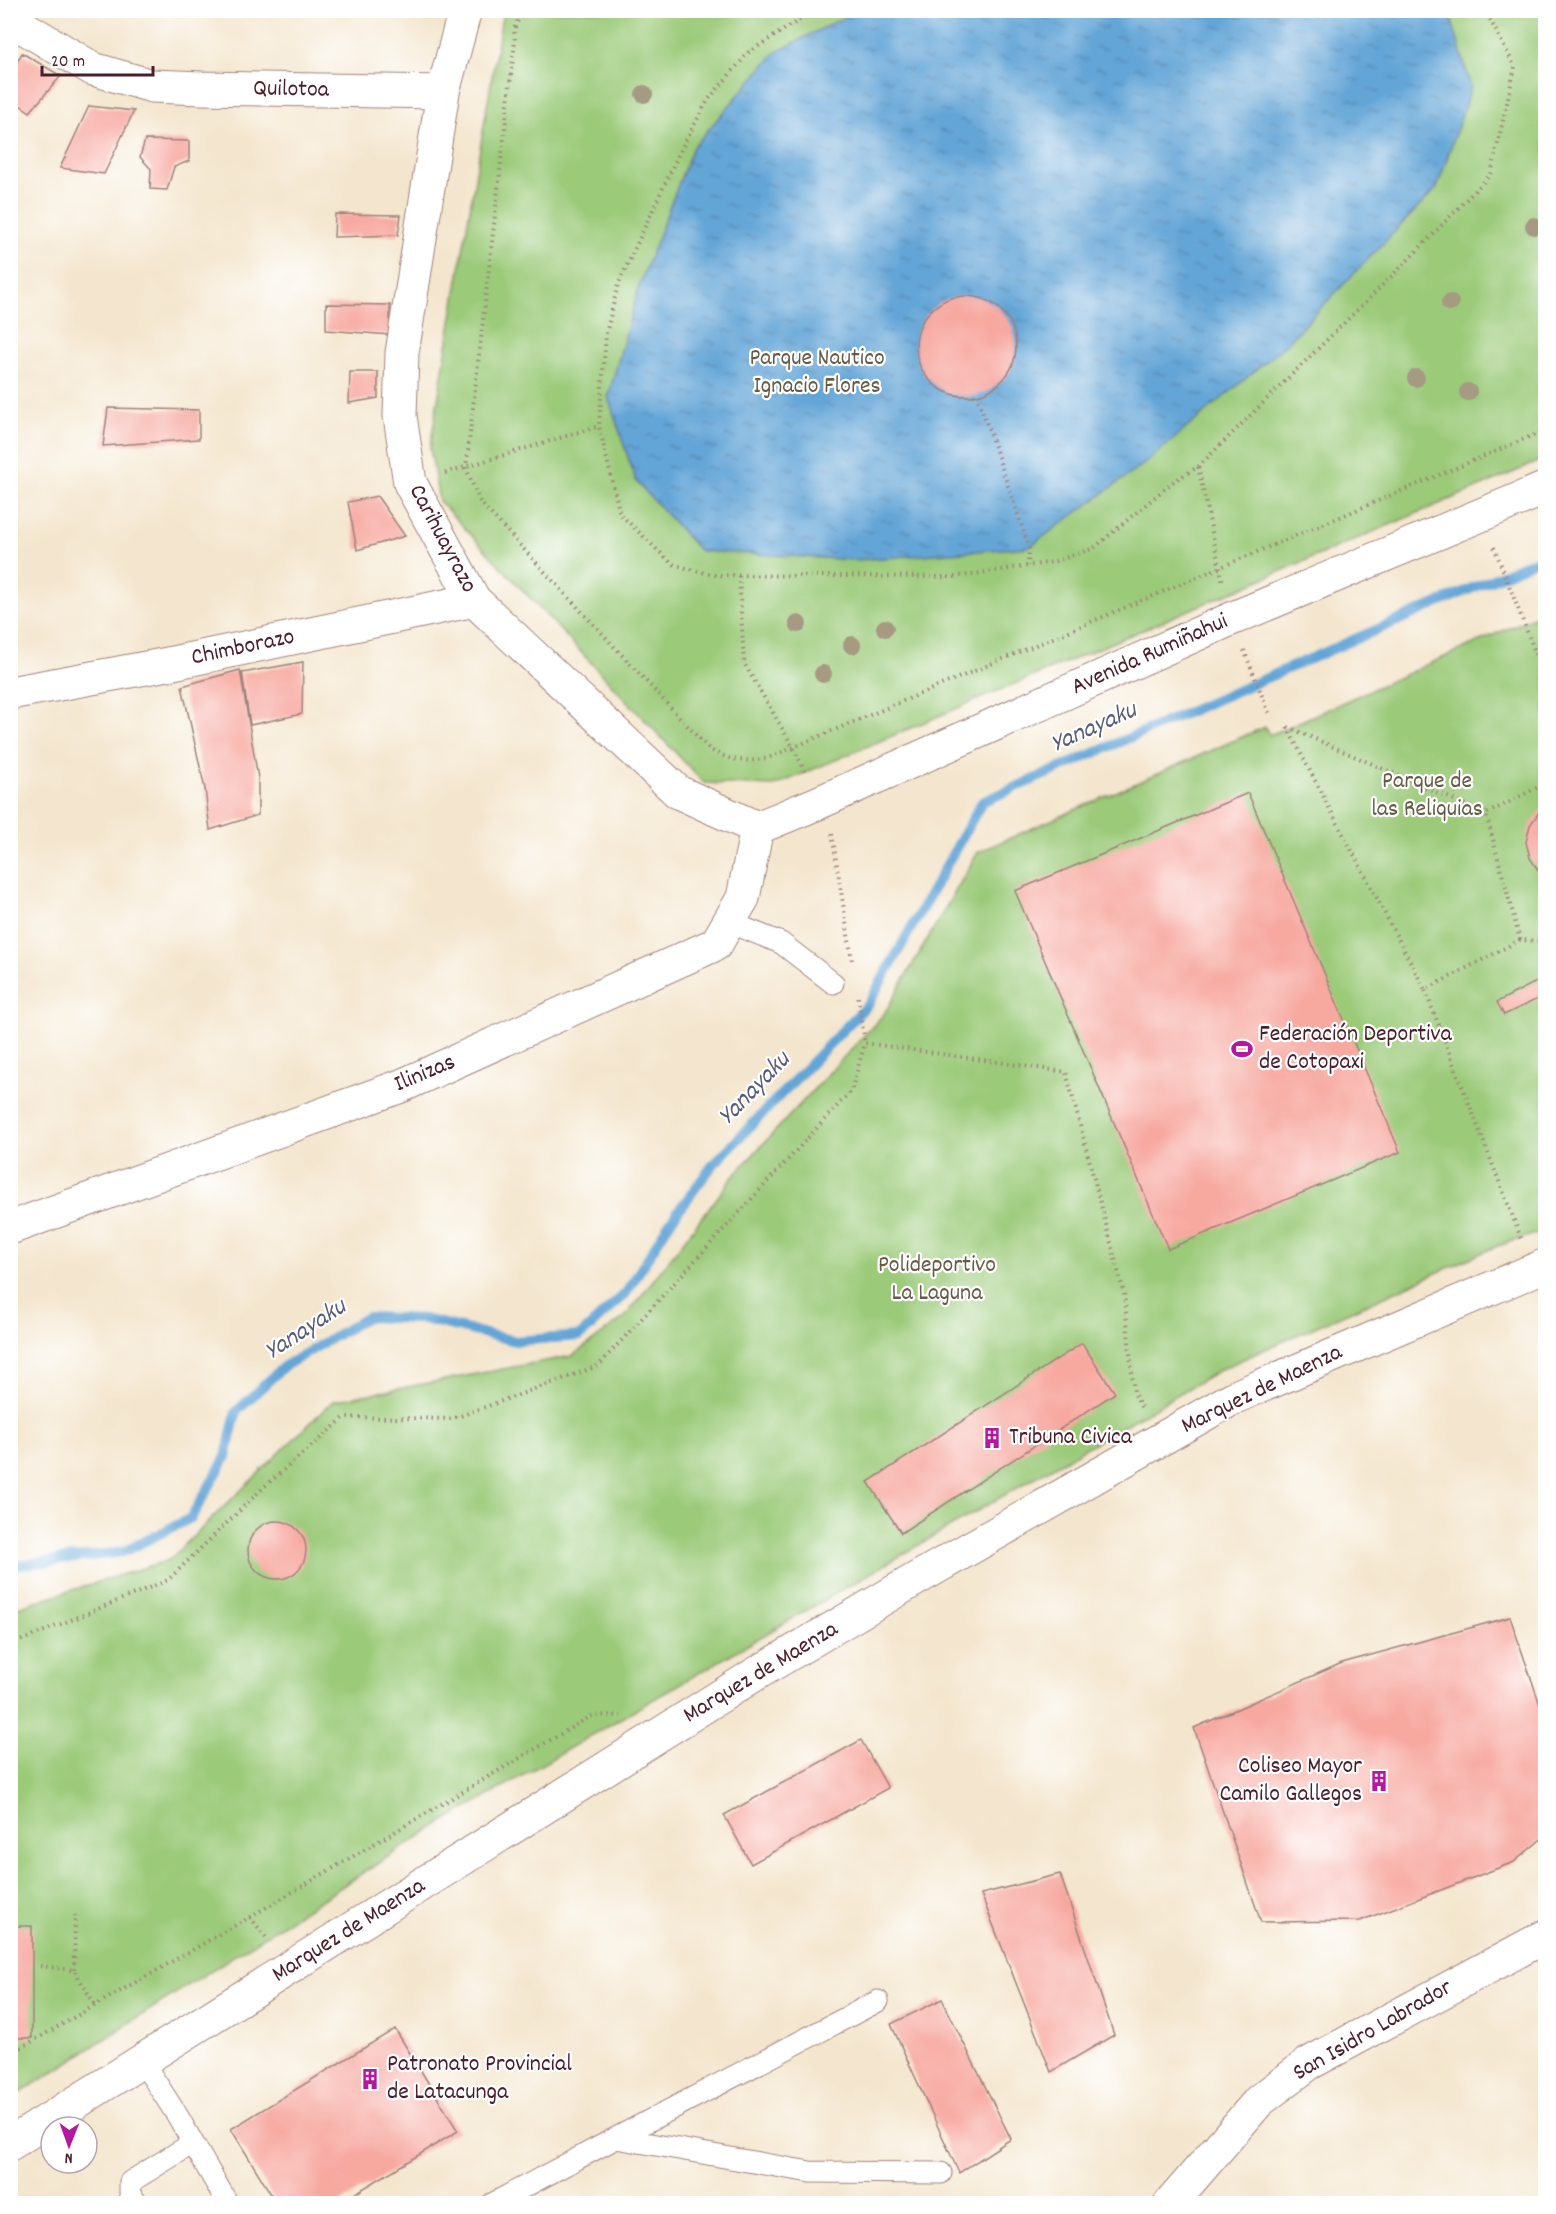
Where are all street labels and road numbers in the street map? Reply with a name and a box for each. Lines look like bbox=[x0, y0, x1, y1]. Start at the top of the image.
street label: Quilotoa bbox=[253, 72, 330, 108]
street label: Carihuayrazo bbox=[399, 479, 485, 599]
street label: Avenida Rumiñahui bbox=[1066, 605, 1234, 705]
street label: Chimborazo bbox=[188, 620, 298, 676]
street label: Ilinizas bbox=[389, 1046, 461, 1102]
street label: Marquez de Maenza bbox=[1176, 1336, 1349, 1444]
street label: Marquez de Maenza bbox=[677, 1613, 845, 1733]
street label: Marquez de Maenza bbox=[266, 1870, 433, 1992]
street label: San Isidro Labrador bbox=[1287, 1971, 1459, 2091]

